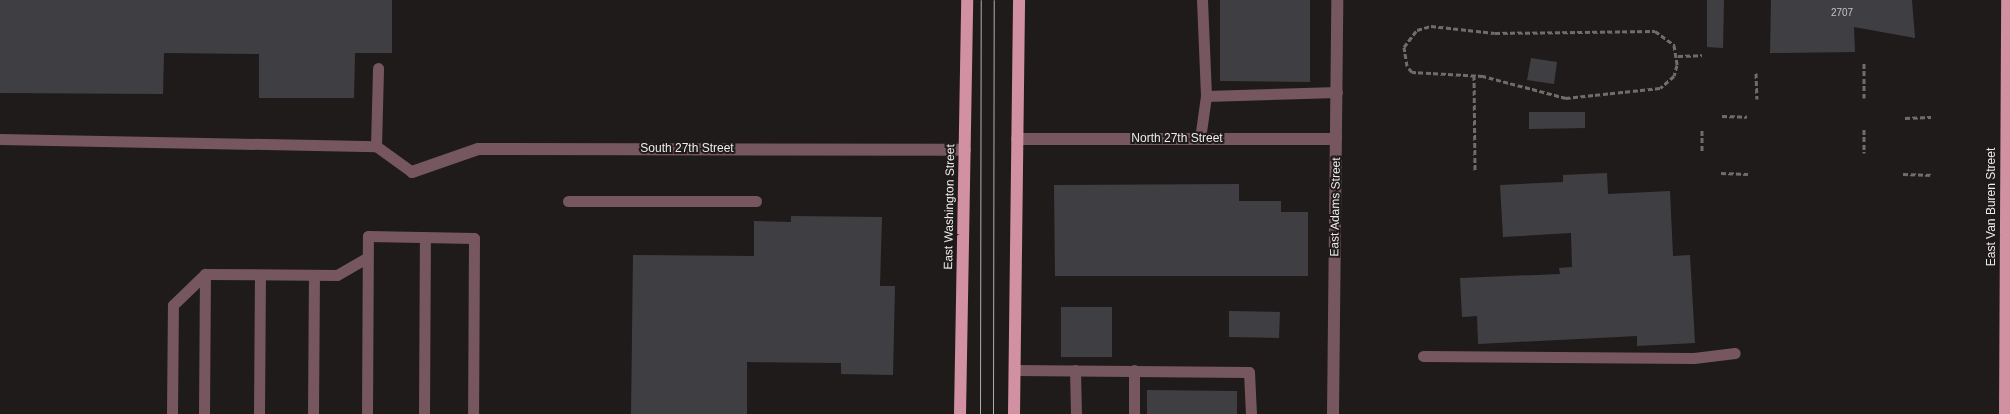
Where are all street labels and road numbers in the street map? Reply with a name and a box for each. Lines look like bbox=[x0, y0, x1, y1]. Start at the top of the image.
street label: North 27th Street bbox=[1131, 132, 1223, 146]
street label: South 27th Street bbox=[640, 142, 734, 156]
street label: East Washington Street bbox=[942, 144, 958, 270]
street label: East Van Buren Street bbox=[1985, 148, 1999, 266]
street label: East Adams Street bbox=[1328, 157, 1344, 257]

